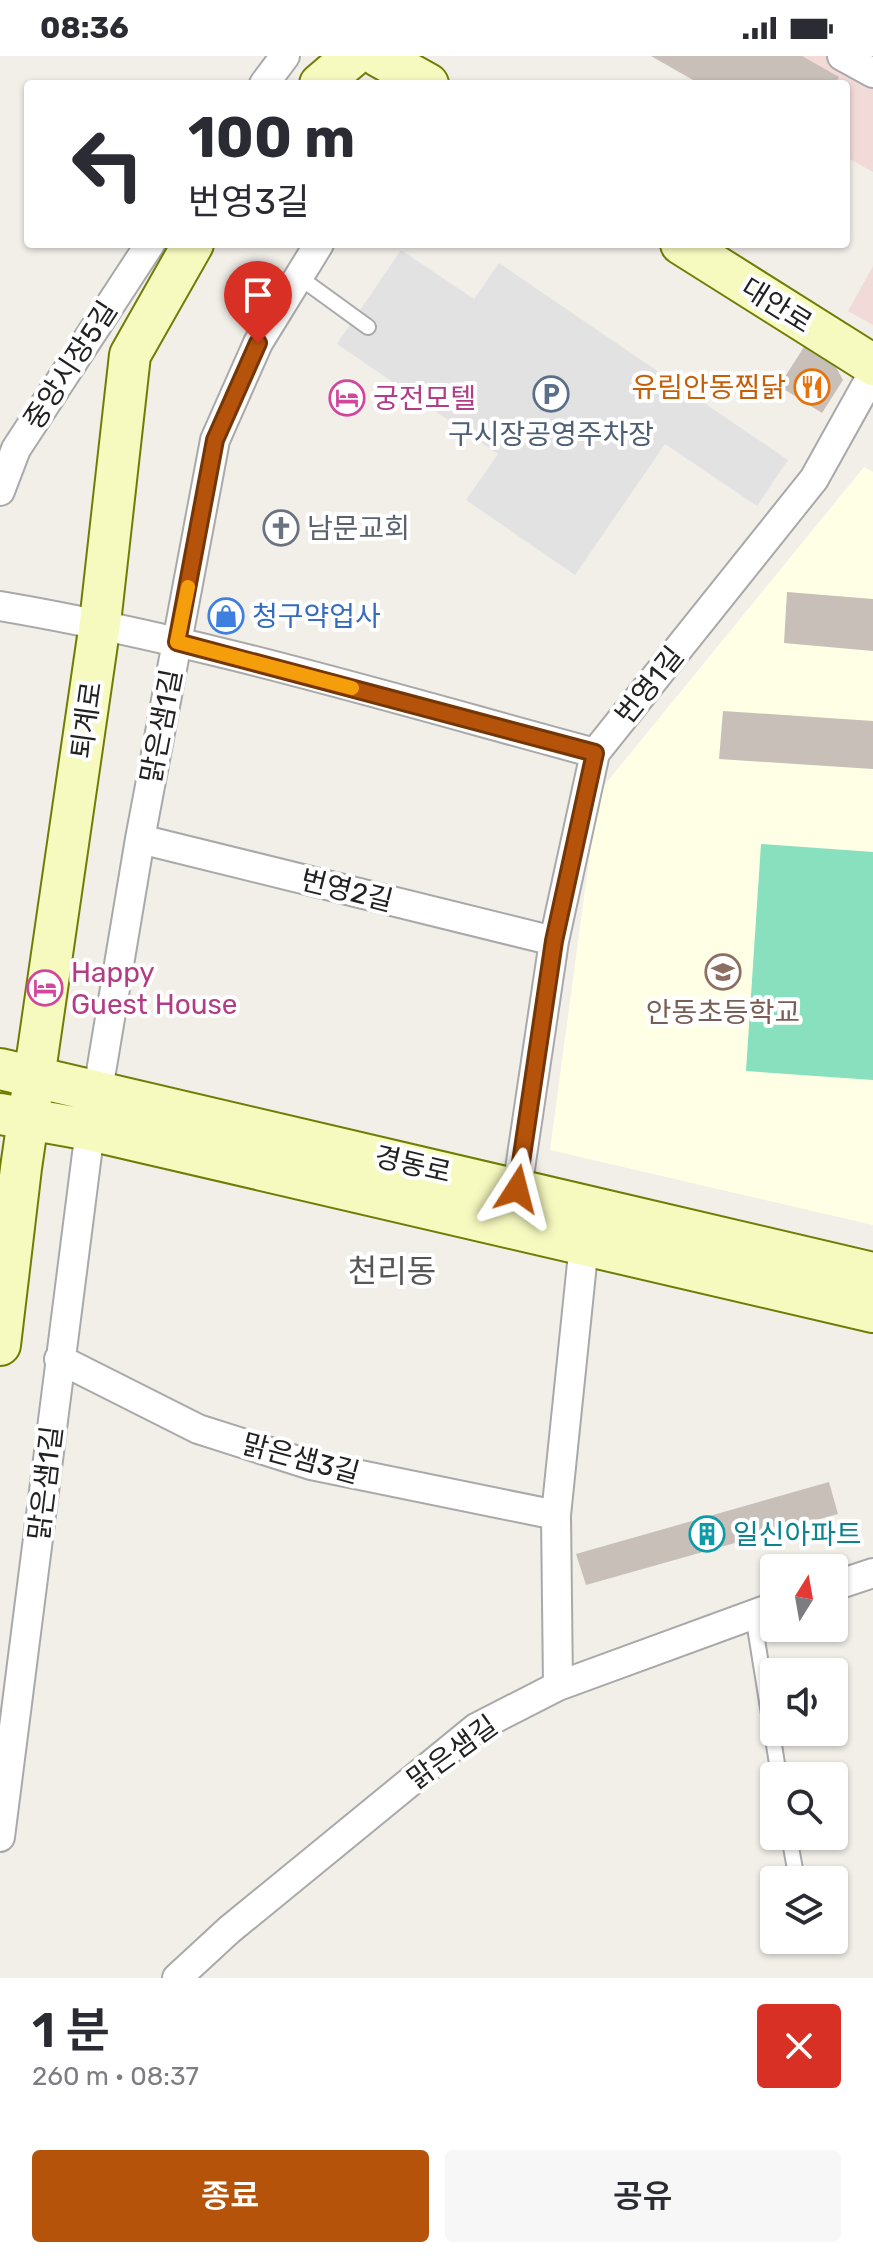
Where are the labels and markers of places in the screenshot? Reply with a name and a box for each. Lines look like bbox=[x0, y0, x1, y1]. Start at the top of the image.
pin bbox=[224, 261, 292, 343]
restaurant icon: 유림안동찜닭 bbox=[793, 368, 831, 406]
place label: 유림안동찜닭 bbox=[631, 371, 786, 404]
parking icon: 구시장공영주차장 bbox=[532, 375, 570, 413]
hotel icon: 궁전모텔 bbox=[328, 379, 366, 417]
place label: 궁전모텔 bbox=[373, 382, 476, 415]
place label: 구시장공영주차장 bbox=[448, 418, 654, 451]
church icon: 남문교회 bbox=[262, 509, 300, 547]
place label: 남문교회 bbox=[307, 512, 410, 545]
shop icon: 청구약업사 bbox=[207, 597, 245, 635]
place label: 청구약업사 bbox=[252, 600, 381, 633]
school or university icon: 안동초등학교 bbox=[704, 953, 742, 991]
place label: Happy Guest House bbox=[71, 956, 238, 1021]
hotel icon: Happy Guest House bbox=[26, 969, 64, 1007]
place label: 안동초등학교 bbox=[646, 996, 800, 1029]
building icon: 일신아파트 bbox=[688, 1515, 726, 1553]
place label: 일신아파트 bbox=[733, 1518, 862, 1551]

